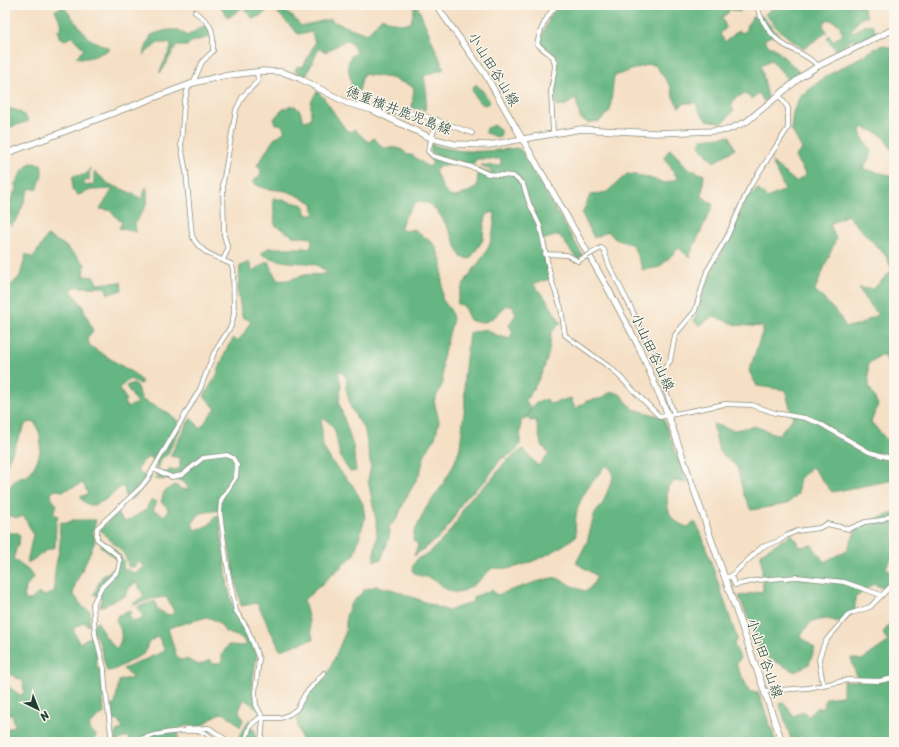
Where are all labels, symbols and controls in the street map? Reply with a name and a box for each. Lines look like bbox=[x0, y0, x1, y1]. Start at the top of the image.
street label: 小山田谷山線 bbox=[461, 27, 526, 112]
street label: 徳重横井鹿児島線 bbox=[342, 79, 456, 142]
street label: 小山田谷山線 bbox=[623, 309, 682, 396]
street label: 小山田谷山線 bbox=[739, 614, 790, 702]
north arrow bbox=[18, 689, 58, 729]
text: N bbox=[35, 706, 54, 726]

